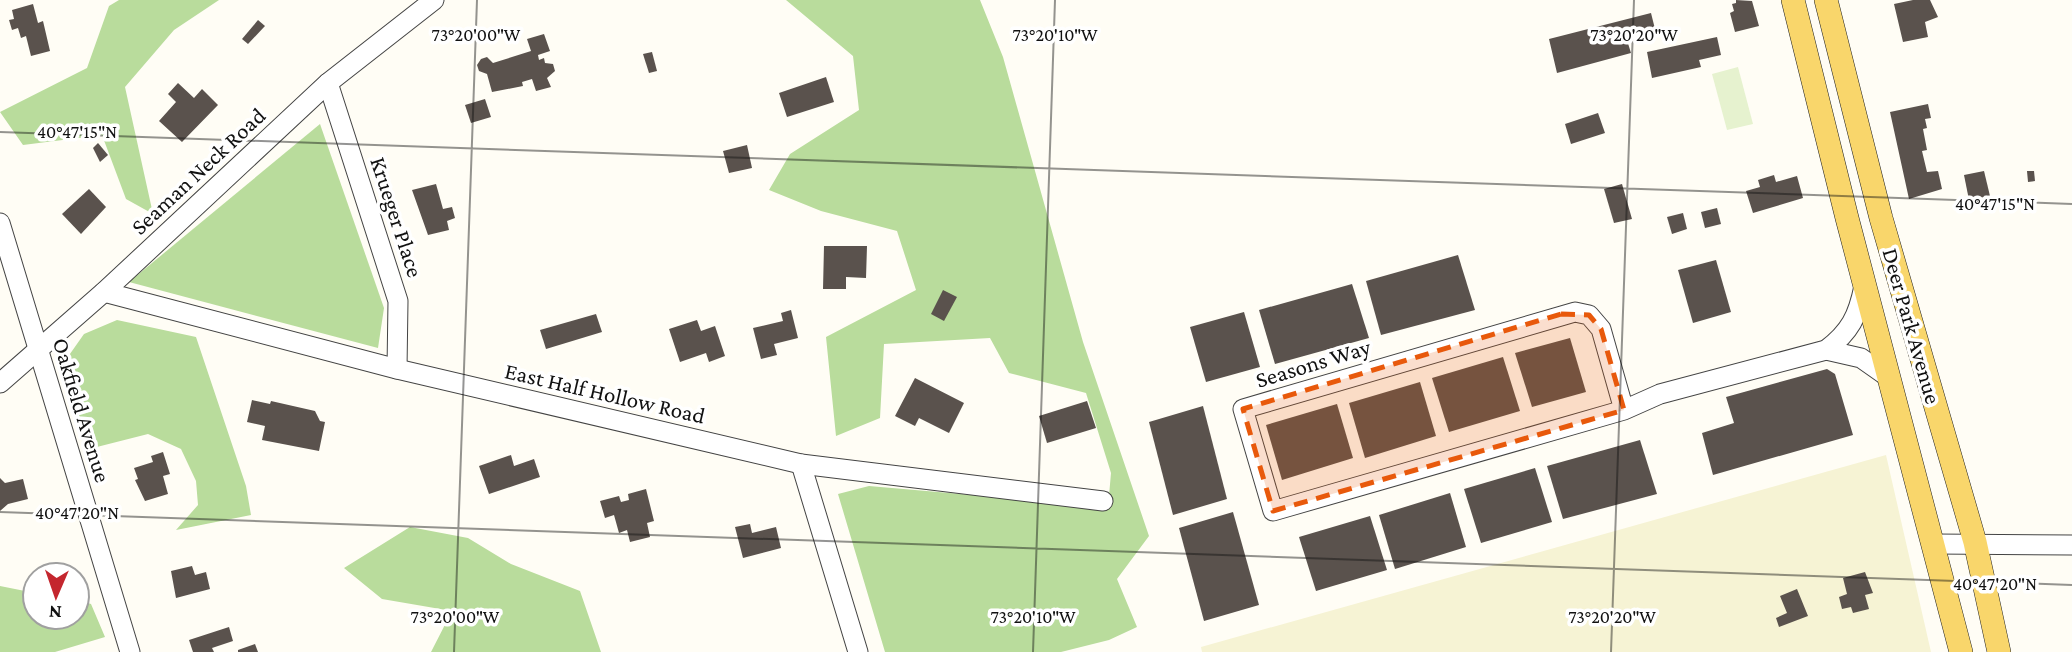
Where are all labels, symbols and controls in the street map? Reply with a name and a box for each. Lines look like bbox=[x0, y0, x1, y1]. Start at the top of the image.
text: 73°20'00"W bbox=[432, 25, 521, 45]
text: 73°20'10"W bbox=[1012, 25, 1098, 45]
text: 73°20'20"W bbox=[1590, 25, 1678, 45]
street label: Seaman Neck Road bbox=[126, 102, 270, 240]
text: 40°47'15"N bbox=[37, 122, 117, 142]
street label: Krueger Place bbox=[365, 154, 429, 280]
text: 40°47'15"N bbox=[1955, 194, 2035, 214]
street label: Deer Park Avenue bbox=[1877, 245, 1947, 407]
street label: Seasons Way bbox=[1252, 333, 1374, 393]
street label: Oakfield Avenue bbox=[48, 335, 116, 485]
street label: East Half Hollow Road bbox=[502, 357, 708, 429]
text: 40°47'20"N bbox=[35, 503, 119, 523]
north arrow bbox=[21, 561, 91, 631]
text: 40°47'20"N bbox=[1953, 574, 2037, 594]
text: N bbox=[49, 602, 62, 623]
text: 73°20'00"W bbox=[411, 607, 500, 627]
text: 73°20'10"W bbox=[990, 607, 1076, 627]
text: 73°20'20"W bbox=[1568, 607, 1656, 627]

